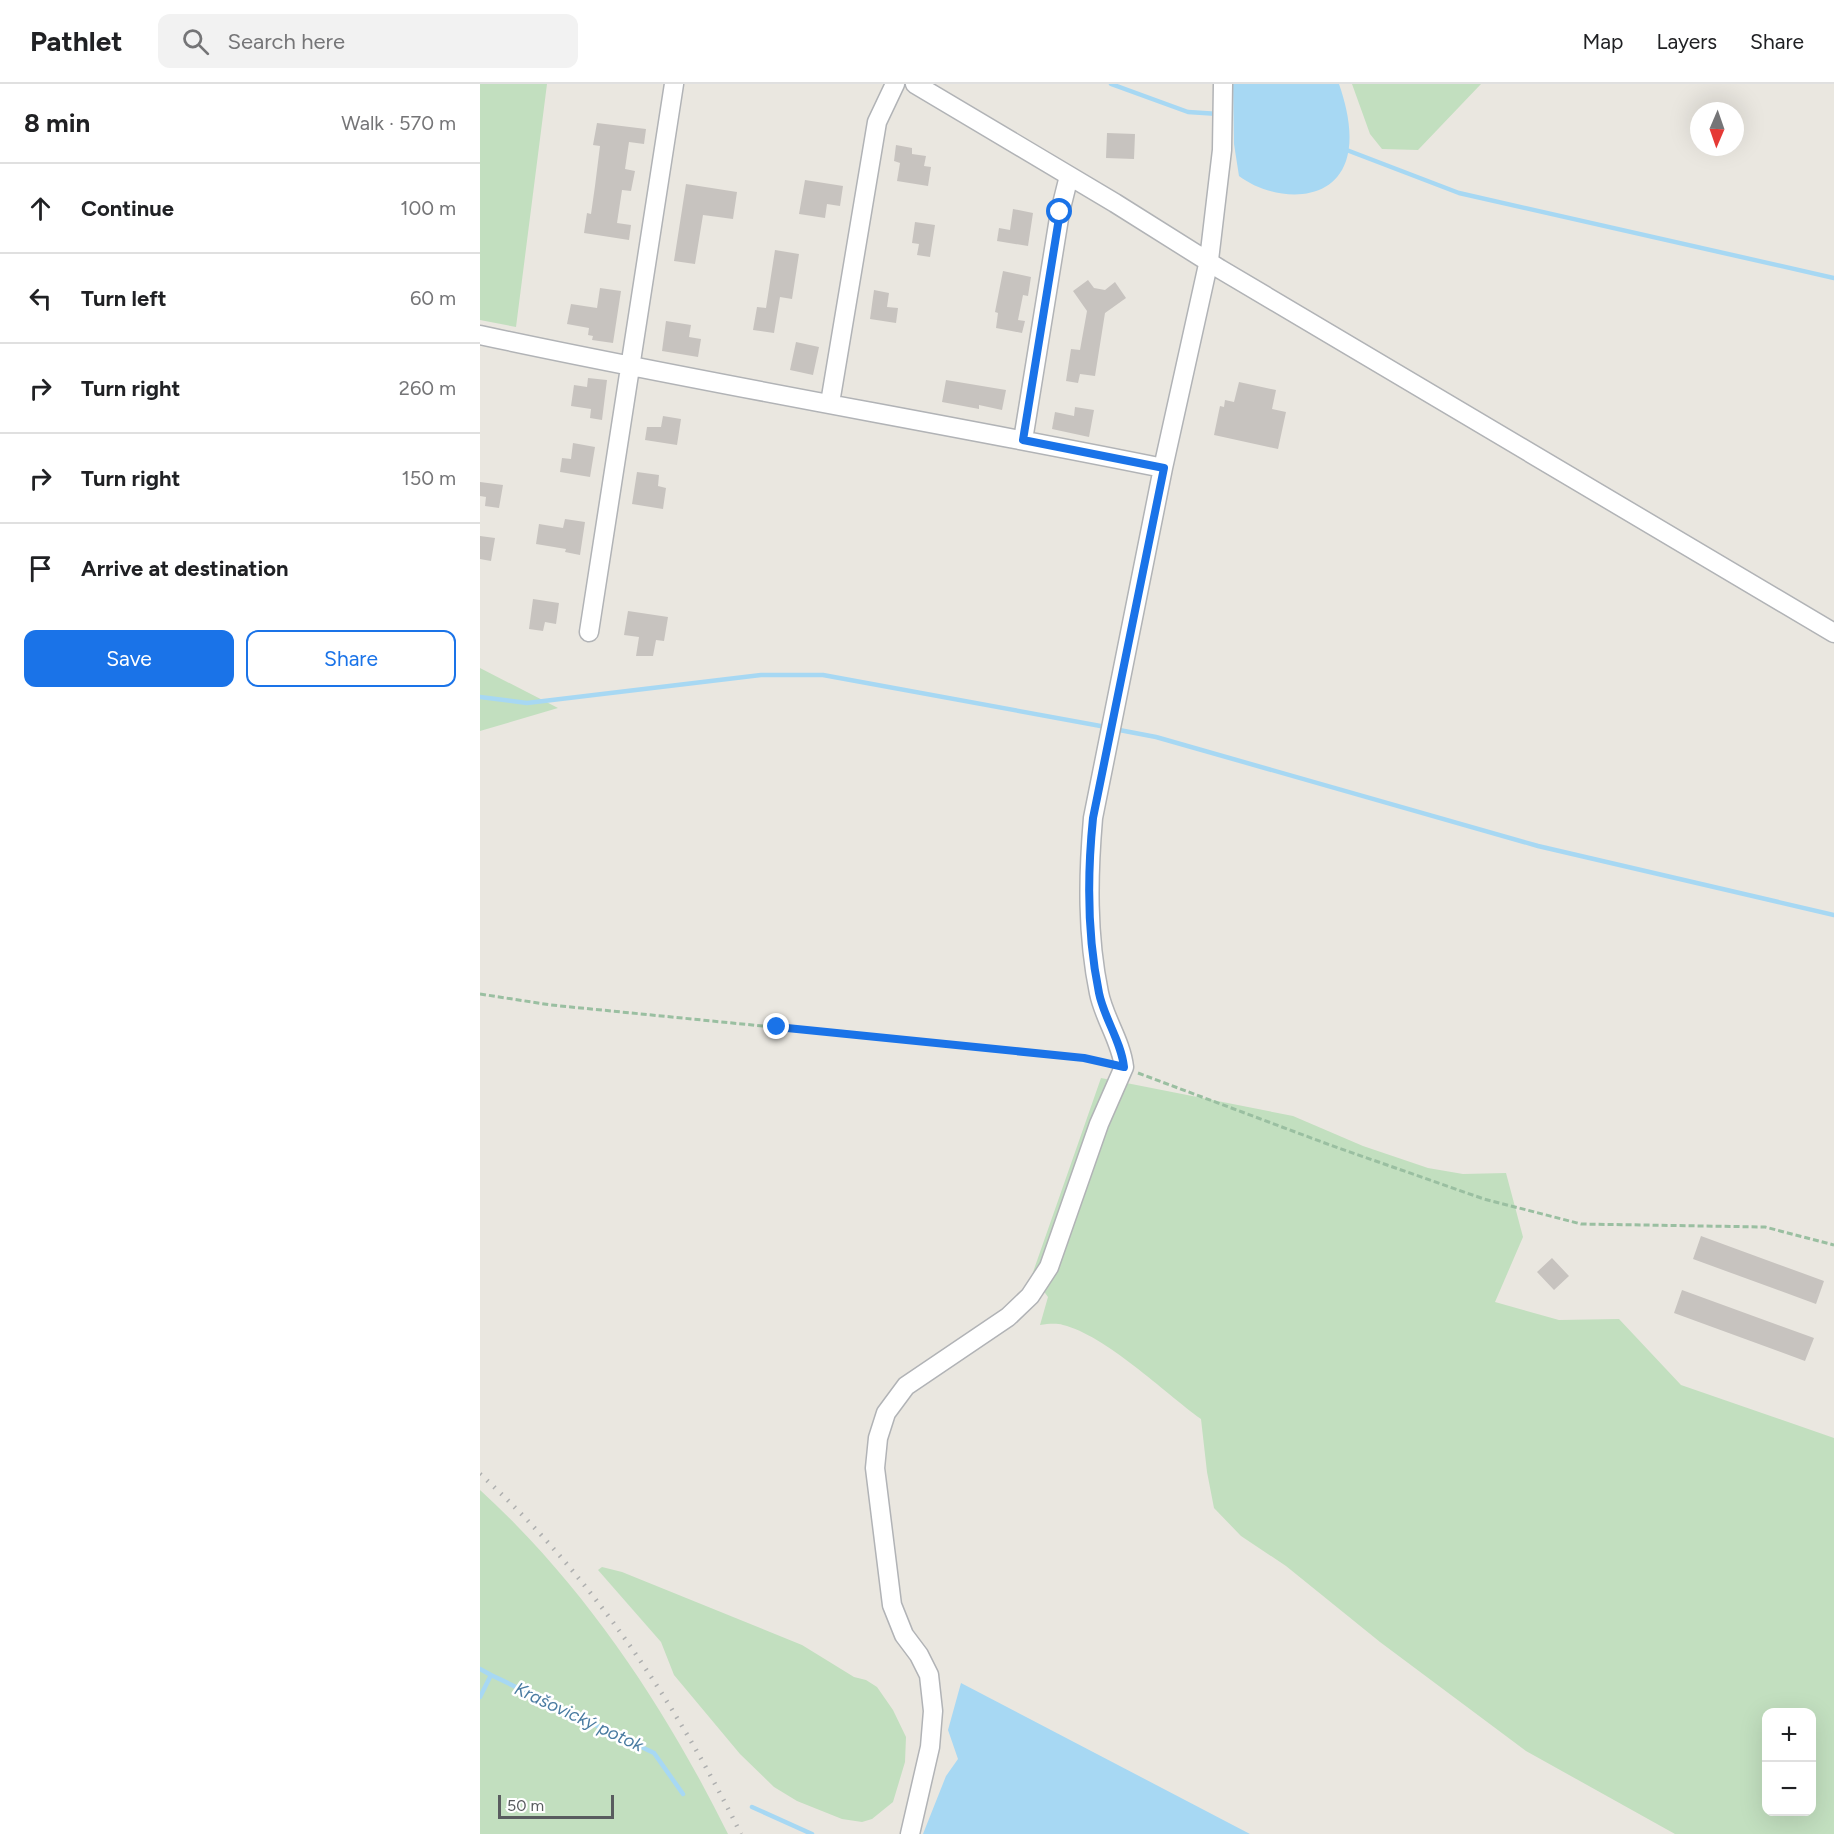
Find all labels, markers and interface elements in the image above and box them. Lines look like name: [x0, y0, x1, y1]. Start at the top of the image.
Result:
search box: [158, 14, 578, 68]
text: Pathlet: [30, 24, 122, 58]
icon: search: [179, 25, 212, 58]
text: Search here: [227, 28, 345, 55]
text: Map: [1583, 29, 1623, 54]
text: Layers: [1656, 29, 1717, 54]
text: Share: [1750, 29, 1804, 54]
north arrow: [1690, 102, 1744, 156]
text: 8 min: [24, 107, 90, 139]
text: Walk · 570 m: [341, 111, 456, 135]
icon: ahead: [24, 192, 57, 225]
text: Continue: [81, 195, 174, 222]
text: 100 m: [400, 196, 456, 220]
route start: [1046, 198, 1072, 224]
icon: left: [24, 282, 57, 315]
text: Turn left: [81, 285, 167, 312]
text: 60 m: [410, 286, 456, 310]
icon: right: [24, 372, 57, 405]
text: Turn right: [81, 375, 180, 402]
text: 260 m: [399, 376, 456, 400]
icon: right: [24, 462, 57, 495]
text: Turn right: [81, 465, 180, 492]
text: 150 m: [401, 466, 456, 490]
icon: arrive: [24, 552, 57, 585]
text: Arrive at destination: [81, 555, 289, 582]
button: Save: [24, 630, 234, 687]
button: Share: [246, 630, 456, 687]
route end: [763, 1013, 789, 1039]
water label: Krašovický potok: [511, 1678, 648, 1757]
map controls: [1762, 1708, 1816, 1816]
button: +: [1762, 1708, 1816, 1762]
button: −: [1762, 1762, 1816, 1816]
scale bar: [498, 1792, 614, 1820]
text: 50 m: [507, 1796, 544, 1815]

